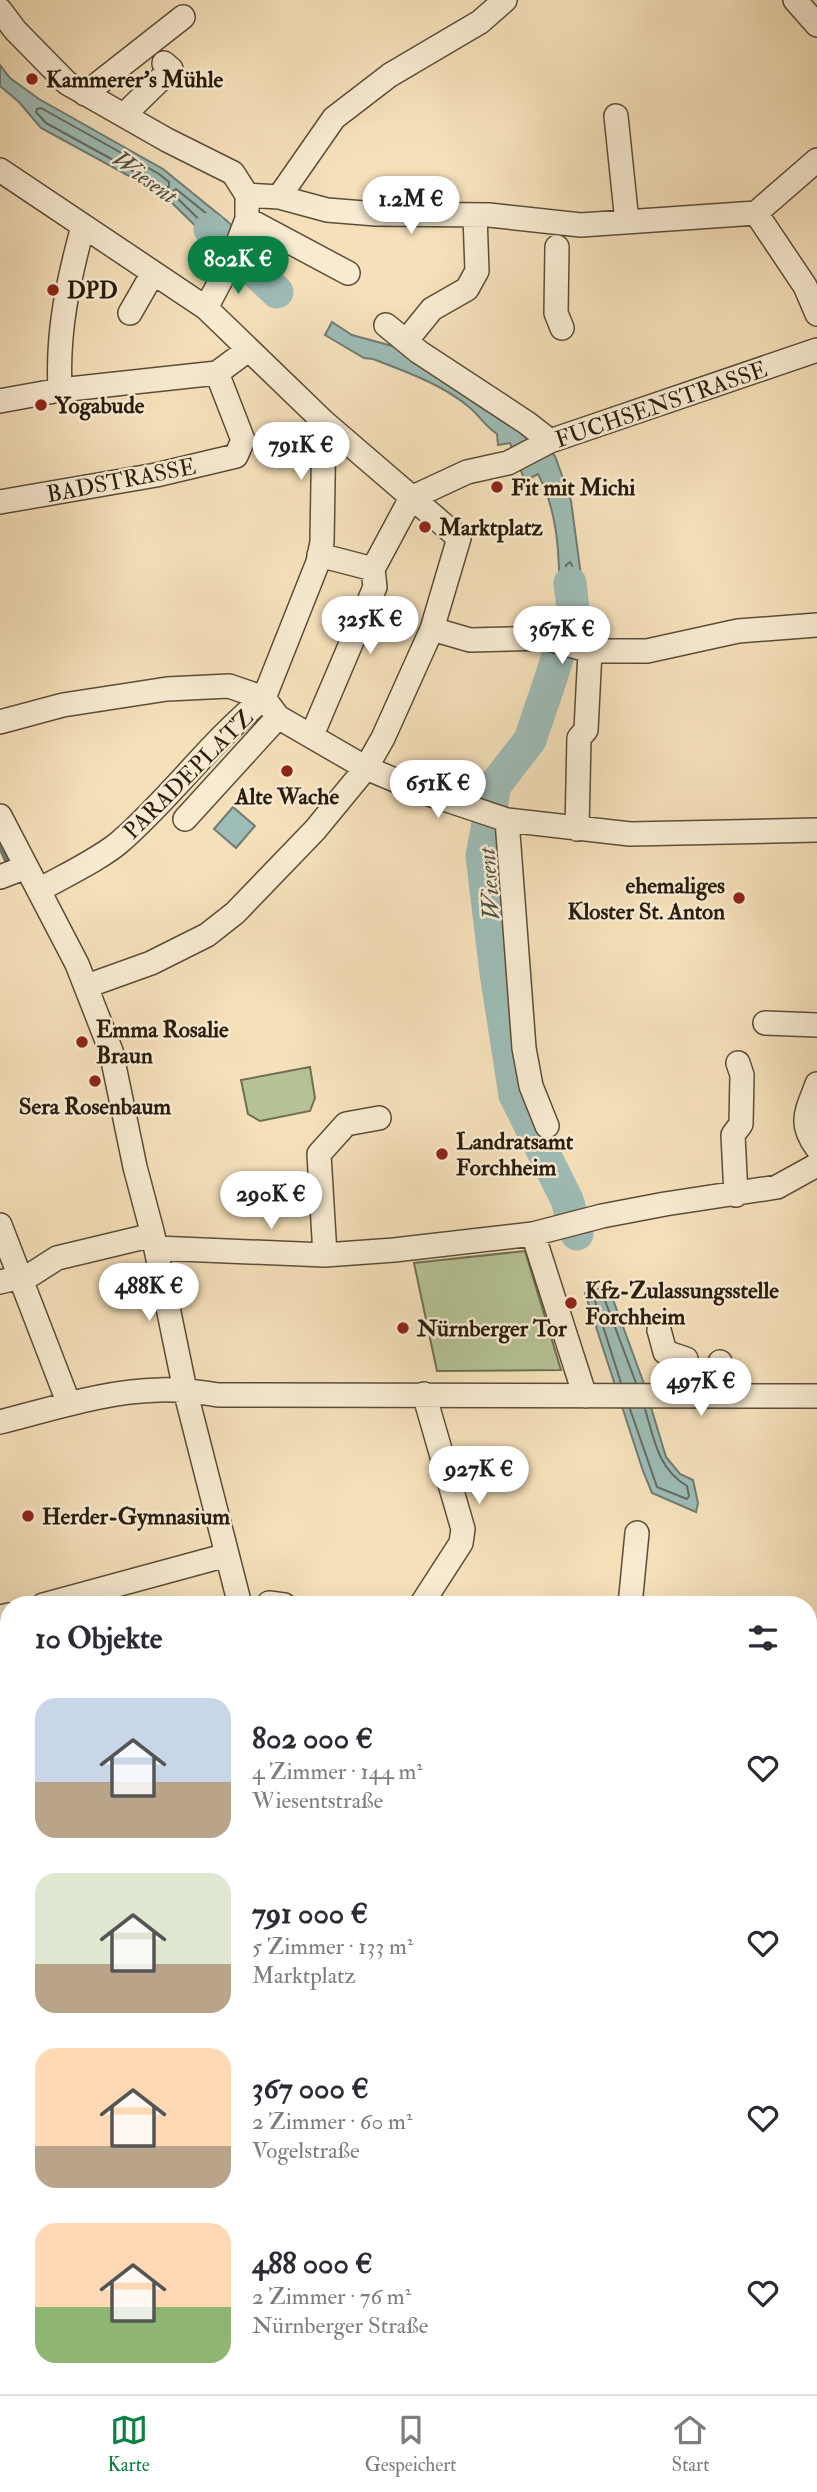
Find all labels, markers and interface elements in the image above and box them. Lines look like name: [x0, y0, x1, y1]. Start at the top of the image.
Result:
place label: Kammerer's Mühle: [46, 65, 223, 94]
marker: Kammerer's Mühle: [24, 71, 40, 87]
water label: Wiesent: [106, 143, 184, 212]
pin: 1.2M €: [354, 176, 468, 236]
text: 1.2M €: [379, 184, 443, 213]
pin: 802K €: [181, 236, 295, 296]
text: 802K €: [204, 244, 272, 273]
place label: DPD: [67, 276, 118, 305]
marker: DPD: [45, 282, 61, 298]
street label: FUCHSENSTRASSE: [551, 355, 771, 454]
place label: Yogabude: [54, 391, 145, 421]
marker: Yogabude: [33, 397, 49, 413]
pin: 791K €: [244, 422, 358, 482]
text: 791K €: [269, 430, 333, 459]
street label: BADSTRASSE: [44, 452, 198, 509]
place label: Fit mit Michi: [511, 473, 635, 502]
marker: Fit mit Michi: [489, 479, 505, 495]
place label: Marktplatz: [438, 513, 544, 543]
marker: Marktplatz: [417, 519, 433, 535]
pin: 325K €: [313, 596, 427, 656]
text: 325K €: [338, 604, 402, 633]
pin: 367K €: [505, 606, 619, 666]
text: 367K €: [529, 614, 595, 643]
street label: PARADEPLATZ: [117, 703, 260, 846]
pin: 651K €: [381, 760, 495, 820]
marker: Alte Wache: [279, 763, 295, 779]
text: 651K €: [406, 768, 470, 797]
place label: Alte Wache: [234, 782, 339, 811]
water label: Wiesent: [471, 845, 508, 921]
place label: ehemaliges Kloster St. Anton: [568, 871, 725, 926]
marker: ehemaliges Kloster St. Anton: [731, 890, 747, 906]
place label: Emma Rosalie Braun: [96, 1015, 229, 1070]
marker: Emma Rosalie Braun: [74, 1034, 90, 1050]
marker: Sera Rosenbaum: [87, 1073, 103, 1089]
place label: Sera Rosenbaum: [19, 1092, 171, 1121]
place label: Landratsamt Forchheim: [456, 1127, 574, 1182]
marker: Landratsamt Forchheim: [434, 1146, 450, 1162]
pin: 290K €: [214, 1172, 328, 1231]
text: 290K €: [236, 1179, 306, 1208]
pin: 488K €: [92, 1264, 206, 1323]
text: 488K €: [115, 1271, 183, 1300]
place label: Kfz-Zulassungsstelle Forchheim: [585, 1276, 779, 1331]
marker: Kfz-Zulassungsstelle Forchheim: [563, 1295, 579, 1311]
place label: Nürnberger Tor: [416, 1314, 567, 1344]
marker: Nürnberger Tor: [395, 1320, 411, 1336]
pin: 497K €: [644, 1358, 758, 1418]
text: 497K €: [666, 1366, 736, 1395]
pin: 927K €: [422, 1446, 536, 1506]
text: 927K €: [445, 1454, 513, 1483]
place label: Herder-Gymnasium: [42, 1502, 230, 1532]
marker: Herder-Gymnasium: [20, 1508, 36, 1524]
icon: filters: [744, 1619, 782, 1657]
text: 10 Objekte: [35, 1620, 162, 1657]
text: 802 000 €: [252, 1720, 373, 1757]
icon: home: [91, 1726, 175, 1810]
icon: heart: [744, 1749, 782, 1787]
text: 4 Zimmer · 144 m²: [252, 1757, 423, 1786]
text: Wiesentstraße: [252, 1786, 383, 1815]
text: 791 000 €: [252, 1895, 368, 1932]
icon: home: [91, 1901, 175, 1985]
icon: heart: [744, 1924, 782, 1962]
text: 5 Zimmer · 133 m²: [252, 1932, 413, 1961]
text: Marktplatz: [252, 1961, 356, 1990]
text: 367 000 €: [252, 2070, 369, 2107]
icon: home: [91, 2076, 175, 2160]
icon: heart: [744, 2099, 782, 2137]
text: 2 Zimmer · 60 m²: [252, 2107, 412, 2136]
text: Vogelstraße: [252, 2136, 360, 2165]
text: 488 000 €: [252, 2245, 373, 2282]
icon: home: [91, 2251, 175, 2335]
icon: heart: [744, 2274, 782, 2312]
text: 2 Zimmer · 76 m²: [252, 2282, 411, 2311]
text: Nürnberger Straße: [252, 2311, 428, 2340]
tab: Karte: [107, 2411, 150, 2477]
tab: Gespeichert: [365, 2411, 456, 2477]
tab: Start: [671, 2411, 709, 2477]

